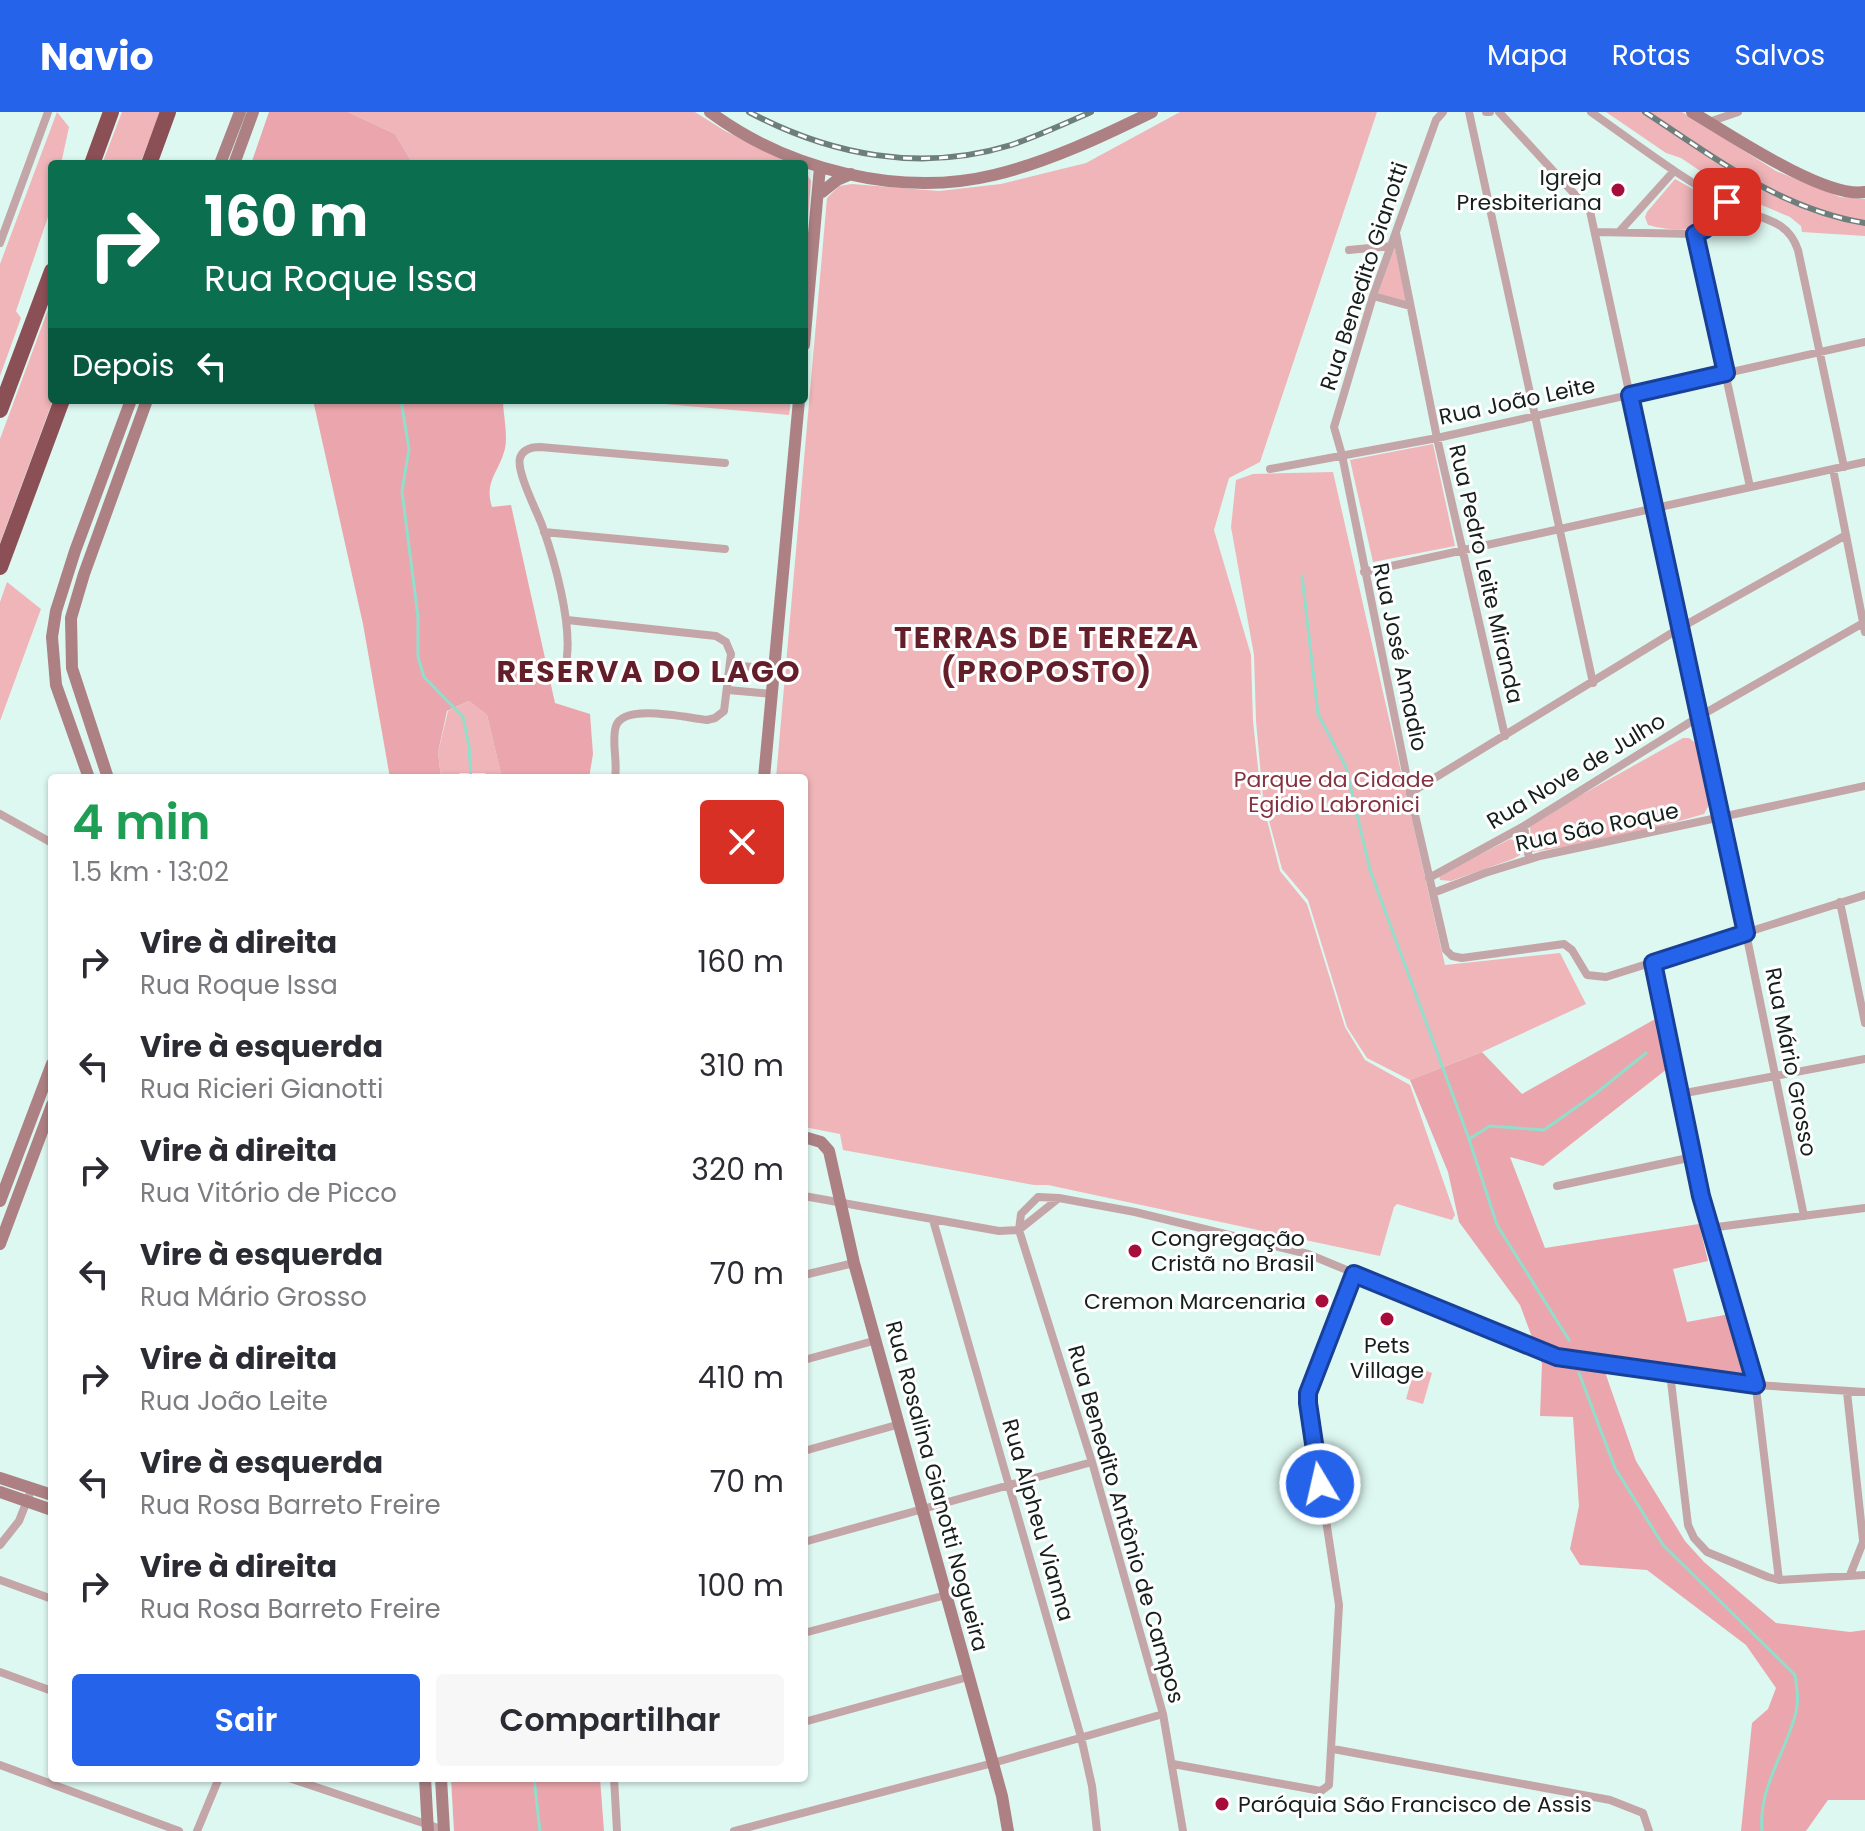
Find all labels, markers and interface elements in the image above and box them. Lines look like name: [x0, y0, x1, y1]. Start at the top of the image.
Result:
text: Navio: [40, 30, 154, 83]
text: Mapa: [1487, 36, 1568, 75]
text: Rotas: [1612, 36, 1691, 75]
text: Salvos: [1735, 36, 1825, 75]
street label: Rua Benedito Gianotti: [1312, 158, 1416, 394]
place label: Igreja Presbiteriana: [1457, 162, 1602, 218]
pin: [1693, 168, 1761, 236]
text: 160 m: [204, 177, 368, 256]
icon: arrive: [1705, 180, 1749, 224]
marker: Igreja Presbiteriana: [1609, 181, 1627, 199]
icon: right: [72, 192, 176, 296]
text: Rua Roque Issa: [204, 253, 478, 304]
text: Depois: [72, 344, 174, 387]
icon: left: [190, 344, 234, 388]
street label: Rua João Leite: [1436, 369, 1598, 433]
street label: Rua Pedro Leite Miranda: [1441, 441, 1531, 707]
street label: Rua José Amadio: [1365, 560, 1435, 754]
district label: TERRAS DE TEREZA (PROPOSTO): [894, 616, 1200, 693]
district label: RESERVA DO LAGO: [496, 650, 802, 693]
street label: Rua Nove de Julho: [1481, 705, 1671, 837]
park label: Parque da Cidade Egidio Labronici: [1234, 764, 1434, 820]
text: 4 min: [72, 789, 211, 856]
street label: Rua São Roque: [1513, 795, 1681, 859]
button: close: [700, 800, 784, 884]
text: 1.5 km · 13:02: [72, 854, 229, 890]
text: Vire à direita: [140, 921, 337, 964]
icon: right: [72, 940, 116, 984]
text: 160 m: [698, 940, 784, 983]
street label: Rua Mário Grosso: [1757, 965, 1825, 1159]
text: Rua Roque Issa: [140, 967, 338, 1003]
text: Vire à esquerda: [140, 1025, 383, 1068]
icon: left: [72, 1044, 116, 1088]
text: 310 m: [699, 1044, 784, 1087]
text: Rua Ricieri Gianotti: [140, 1071, 383, 1107]
text: Vire à direita: [140, 1129, 337, 1172]
icon: right: [72, 1148, 116, 1192]
text: 320 m: [691, 1148, 784, 1191]
text: Rua Vitório de Picco: [140, 1175, 397, 1211]
place label: Congregação Cristã no Brasil: [1151, 1223, 1315, 1279]
text: Vire à esquerda: [140, 1233, 383, 1276]
marker: Congregação Cristã no Brasil: [1126, 1242, 1144, 1260]
icon: left: [72, 1252, 116, 1296]
text: 70 m: [710, 1252, 784, 1295]
text: Rua Mário Grosso: [140, 1279, 367, 1315]
place label: Cremon Marcenaria: [1084, 1286, 1306, 1317]
marker: Cremon Marcenaria: [1313, 1292, 1331, 1310]
marker: Pets Village: [1378, 1310, 1396, 1328]
street label: Rua Rosalina Gianotti Nogueira: [878, 1317, 996, 1655]
place label: Pets Village: [1350, 1330, 1424, 1386]
text: Vire à direita: [140, 1337, 337, 1380]
street label: Rua Benedito Antônio de Campos: [1060, 1341, 1192, 1707]
icon: right: [72, 1356, 116, 1400]
text: 410 m: [698, 1356, 784, 1399]
text: Rua João Leite: [140, 1383, 328, 1419]
street label: Rua Alpheu Vianna: [994, 1415, 1082, 1625]
text: Vire à esquerda: [140, 1441, 383, 1484]
position arrow: [1278, 1442, 1362, 1526]
icon: left: [72, 1460, 116, 1504]
text: 70 m: [710, 1460, 784, 1503]
text: Rua Rosa Barreto Freire: [140, 1487, 441, 1523]
text: Vire à direita: [140, 1545, 337, 1588]
icon: right: [72, 1564, 116, 1608]
text: 100 m: [698, 1564, 784, 1607]
text: Rua Rosa Barreto Freire: [140, 1591, 441, 1627]
button: Sair: [72, 1674, 420, 1766]
button: Compartilhar: [436, 1674, 784, 1766]
place label: Paróquia São Francisco de Assis: [1238, 1789, 1592, 1820]
marker: Paróquia São Francisco de Assis: [1213, 1795, 1231, 1813]

